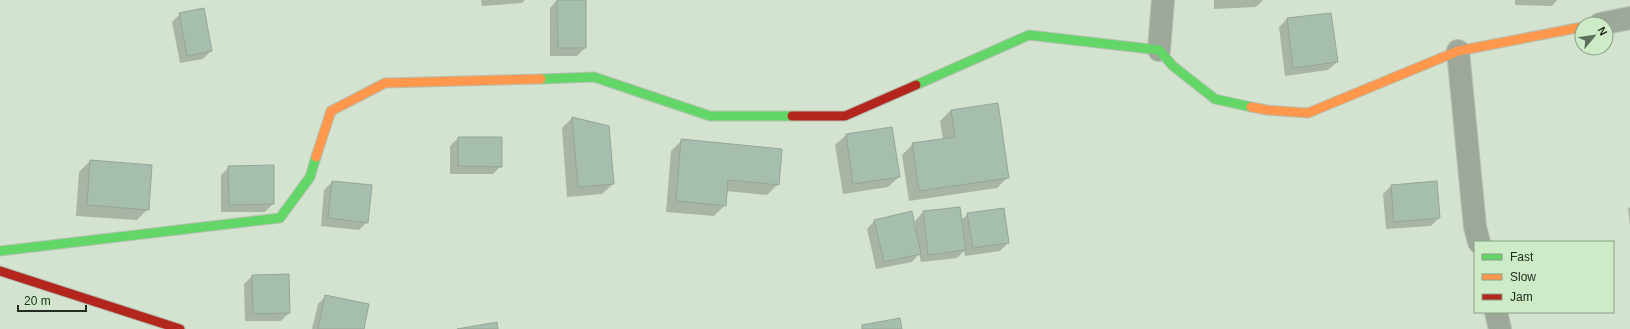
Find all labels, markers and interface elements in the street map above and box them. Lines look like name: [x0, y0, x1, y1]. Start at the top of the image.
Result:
north arrow: [1574, 16, 1614, 56]
text: N: [1596, 25, 1610, 38]
legend: [1474, 241, 1614, 313]
text: Fast: [1510, 250, 1534, 264]
text: Slow: [1510, 270, 1536, 284]
scale bar: [18, 287, 86, 313]
text: Jam: [1510, 290, 1533, 304]
text: 20 m: [24, 294, 51, 308]

